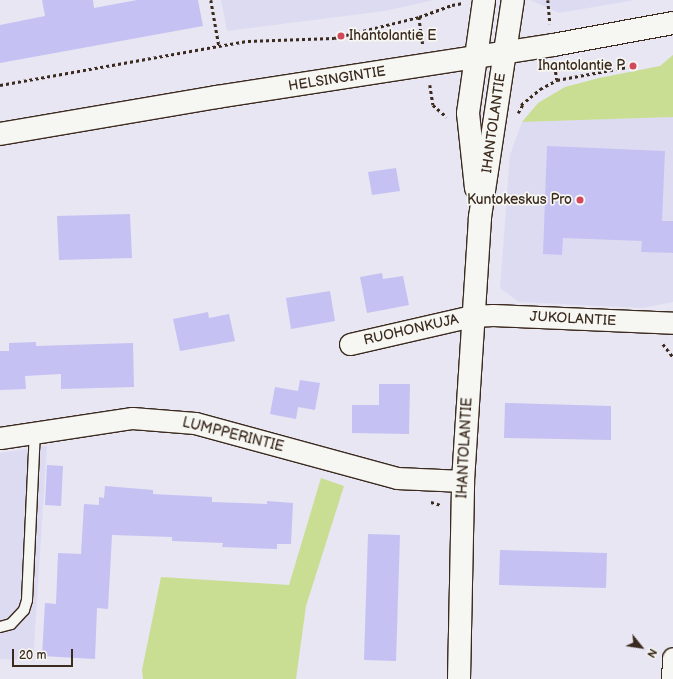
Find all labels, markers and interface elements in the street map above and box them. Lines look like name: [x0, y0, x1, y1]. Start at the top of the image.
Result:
place label: Ihantolantie E: [349, 28, 436, 44]
marker: Ihantolantie E: [336, 31, 346, 41]
place label: Ihantolantie P: [538, 58, 625, 74]
marker: Ihantolantie P: [628, 61, 638, 71]
street label: HELSINGINTIE: [287, 63, 387, 95]
street label: IHANTOLANTIE: [479, 72, 509, 174]
place label: Kuntokeskus Pro: [467, 192, 572, 208]
marker: Kuntokeskus Pro: [575, 195, 585, 205]
street label: JUKOLANTIE: [529, 308, 617, 330]
street label: RUOHONKUJA: [362, 311, 460, 349]
street label: IHANTOLANTIE: [454, 397, 476, 499]
street label: LUMPPERINTIE: [181, 414, 285, 456]
north arrow: [621, 627, 661, 667]
scale bar: [14, 641, 75, 667]
text: N: [644, 646, 660, 660]
text: 20 m: [19, 648, 46, 663]

